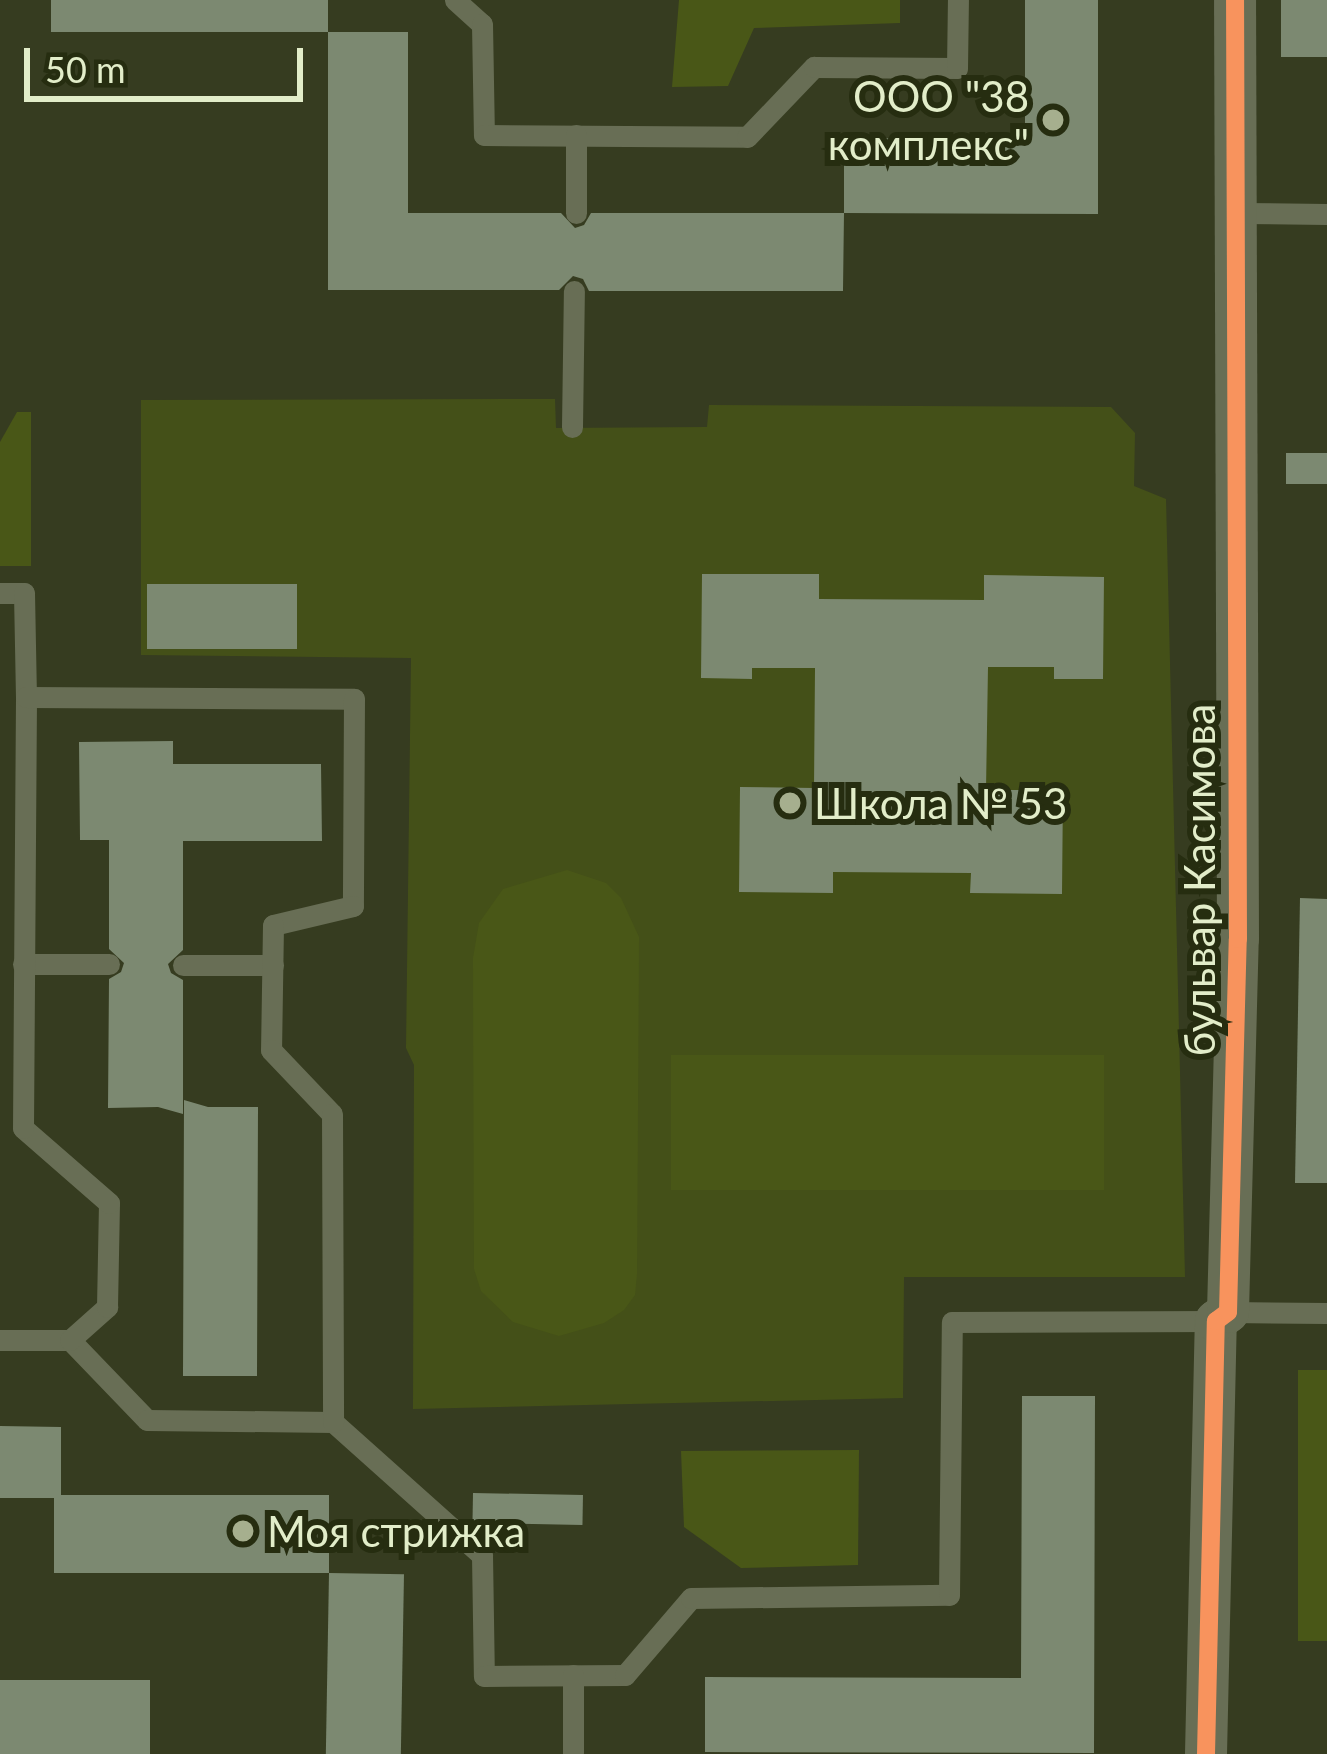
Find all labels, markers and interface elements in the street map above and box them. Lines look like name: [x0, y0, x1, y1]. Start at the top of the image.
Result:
scale bar: [30, 24, 309, 98]
text: 50 m: [45, 47, 126, 91]
place label: ООО "38 комплекс": [828, 71, 1029, 170]
marker: ООО "38 комплекс": [1040, 107, 1066, 133]
street label: бульвар Касимова: [1174, 704, 1224, 1056]
place label: Школа № 53: [814, 778, 1067, 828]
marker: Школа № 53: [777, 790, 803, 816]
place label: Моя стрижка: [267, 1506, 525, 1556]
marker: Моя стрижка: [230, 1518, 256, 1544]

